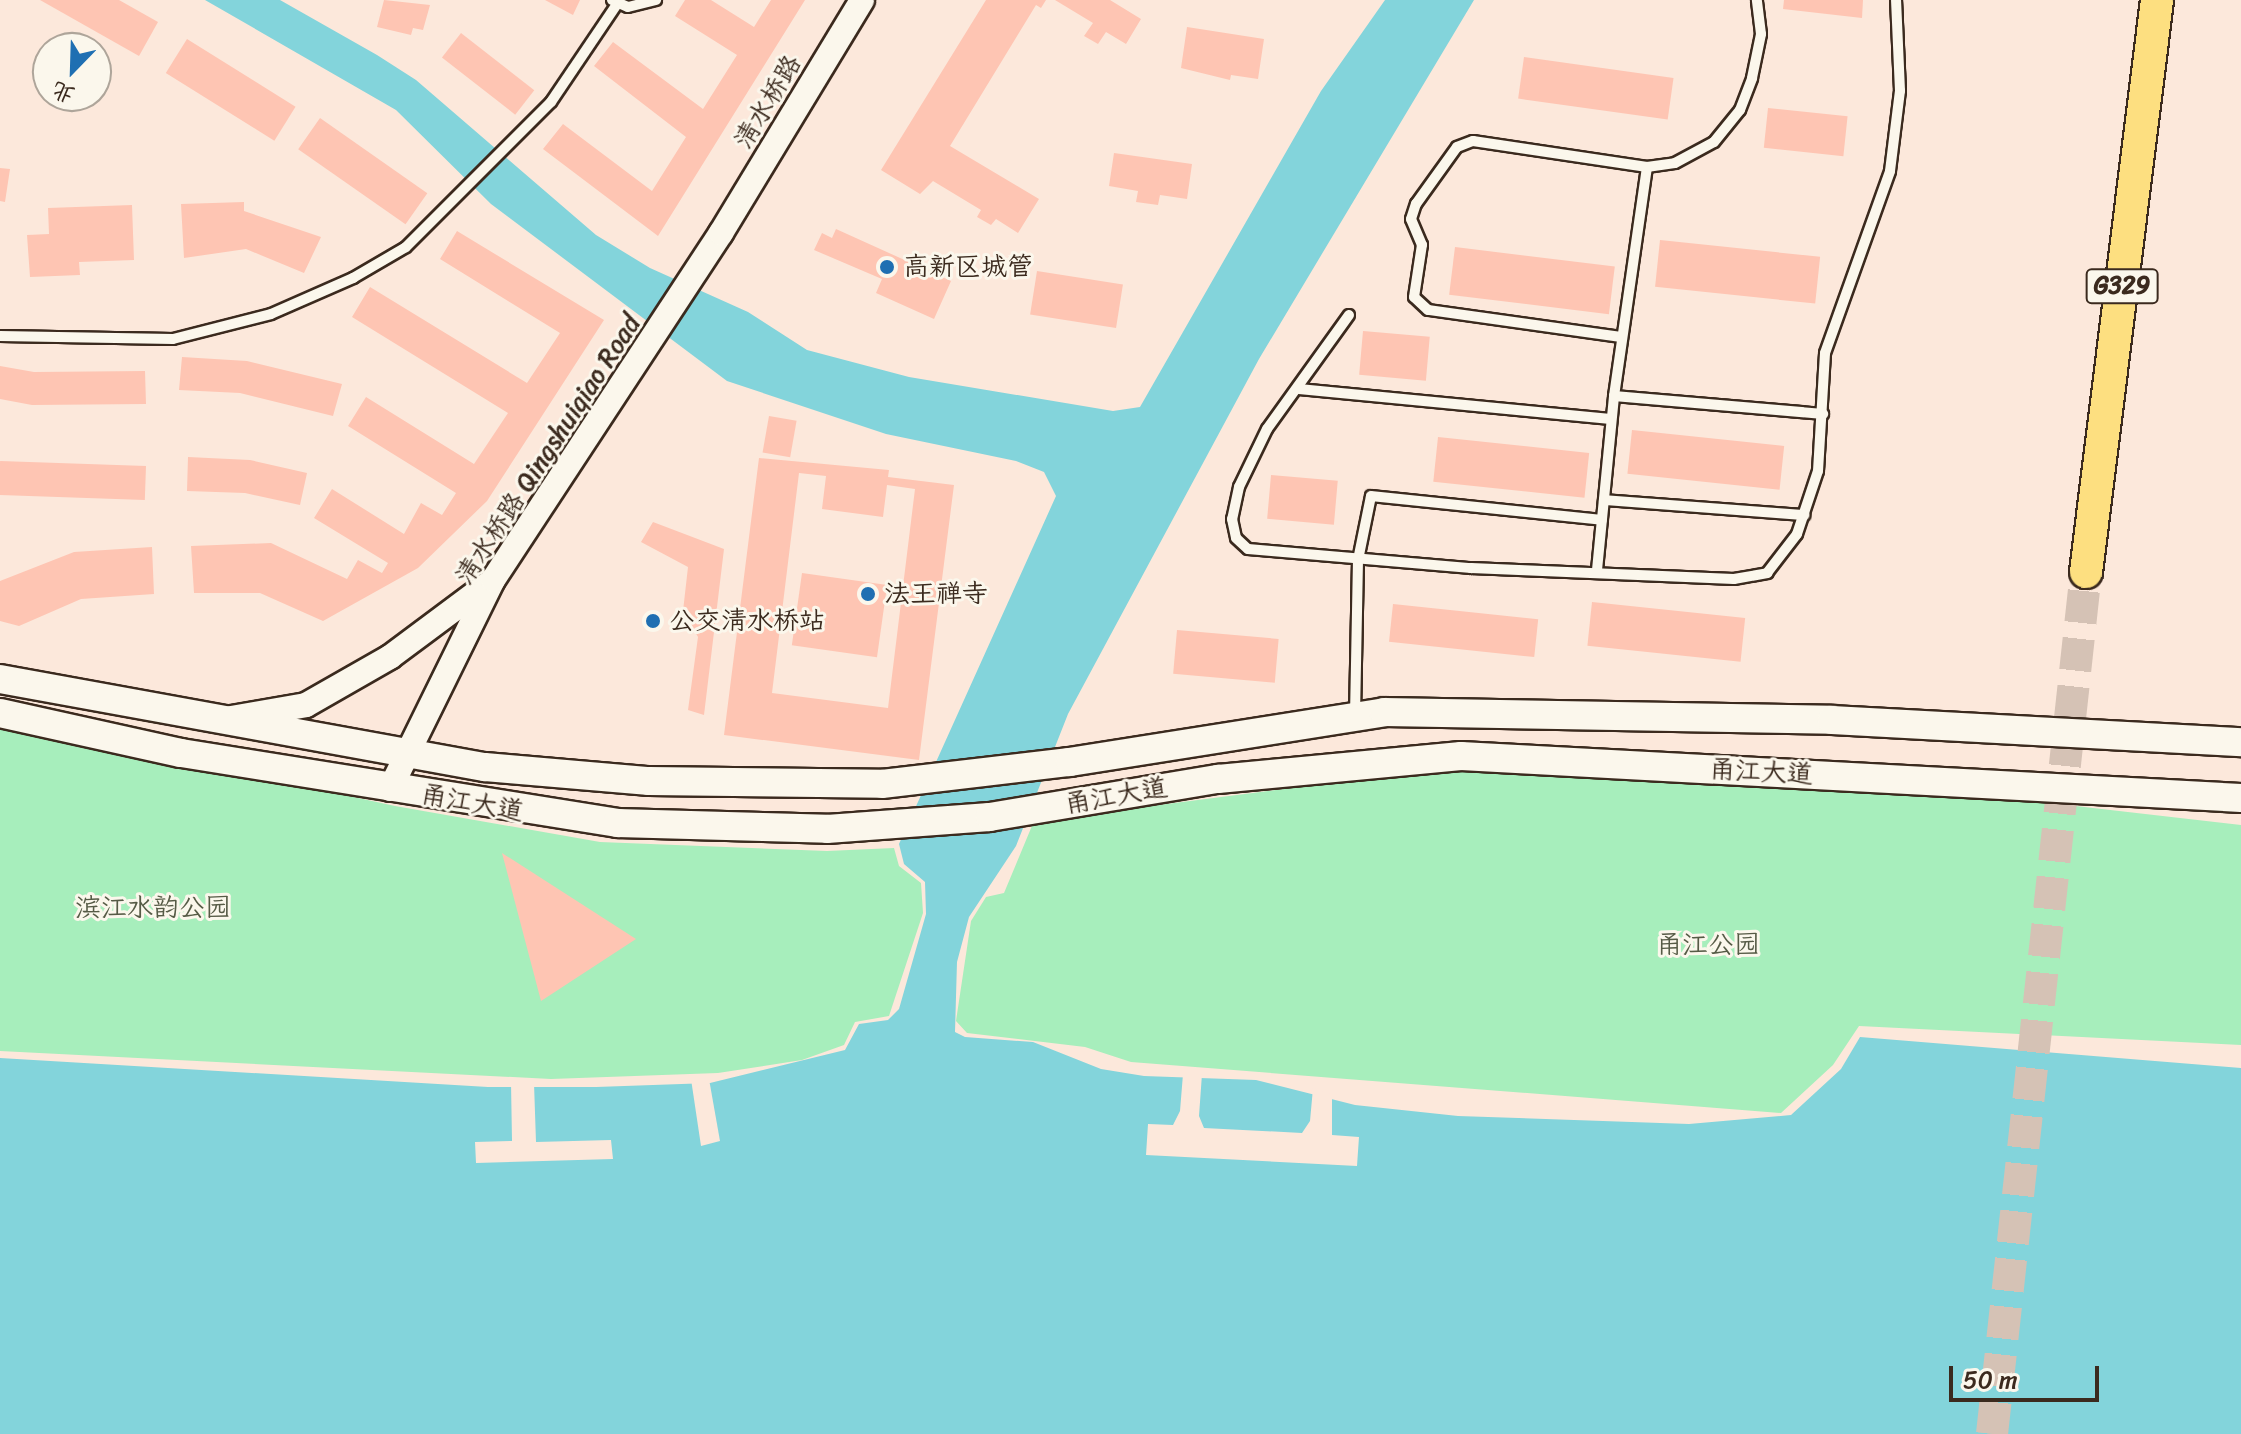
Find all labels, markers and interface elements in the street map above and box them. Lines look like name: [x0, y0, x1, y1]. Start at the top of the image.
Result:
north arrow: [32, 32, 112, 112]
street label: 清水桥路: [728, 49, 808, 155]
text: 北: [45, 70, 81, 115]
place label: 高新区城管: [903, 251, 1033, 283]
marker: 高新区城管: [878, 258, 896, 276]
road number: G329: [2084, 266, 2160, 306]
street label: 清水桥路 Qingshuiqiao Road: [449, 309, 647, 591]
place label: 法王禅寺: [884, 578, 988, 610]
marker: 法王禅寺: [859, 585, 877, 603]
place label: 公交清水桥站: [669, 605, 825, 637]
marker: 公交清水桥站: [644, 612, 662, 630]
street label: 甬江大道: [1708, 754, 1814, 790]
street label: 甬江大道: [1062, 772, 1170, 820]
street label: 甬江大道: [418, 779, 526, 827]
park label: 滨江水韵公园: [75, 892, 231, 924]
park label: 甬江公园: [1656, 929, 1760, 961]
scale bar: [1953, 1350, 2103, 1400]
text: 50 m: [1963, 1359, 2018, 1401]

